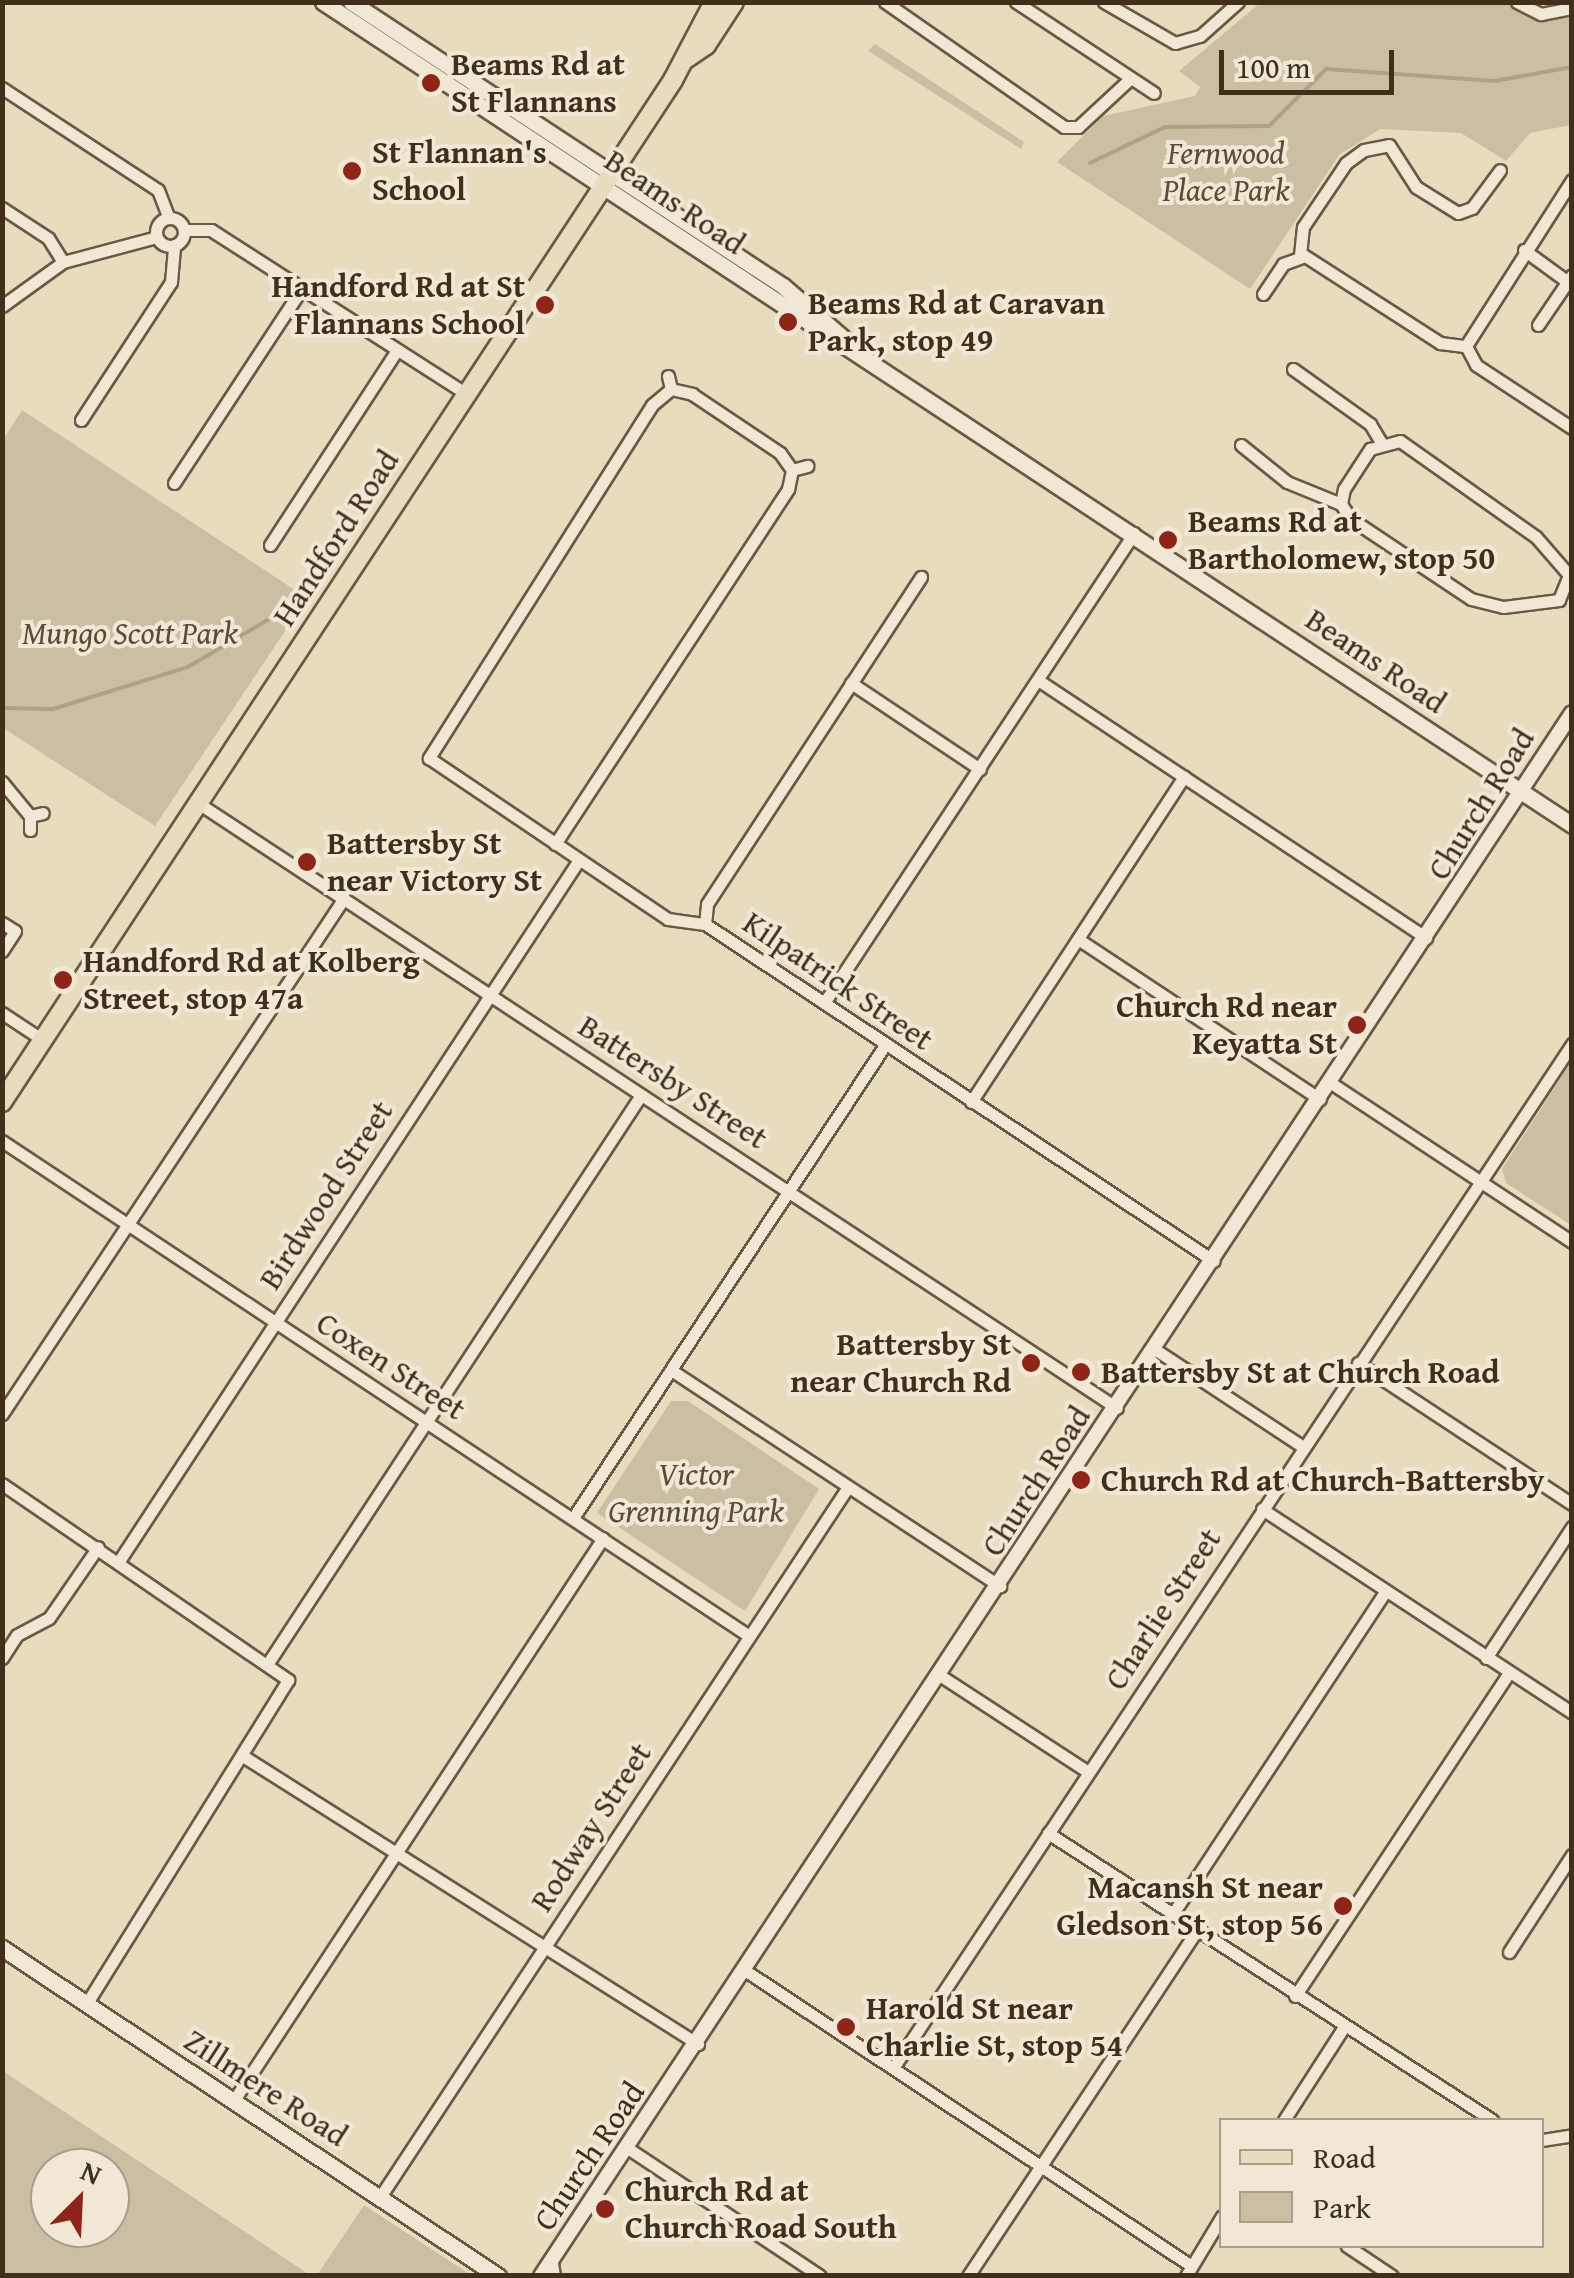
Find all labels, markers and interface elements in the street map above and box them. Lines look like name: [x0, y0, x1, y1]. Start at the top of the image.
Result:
scale bar: [1224, 30, 1399, 92]
text: 100 m: [1236, 45, 1310, 89]
place label: Beams Rd at St Flannans: [451, 46, 625, 121]
marker: Beams Rd at St Flannans: [420, 72, 442, 94]
place label: St Flannan's School: [372, 134, 547, 209]
park label: Fernwood Place Park: [1162, 135, 1290, 210]
street label: Beams Road: [597, 141, 753, 263]
marker: St Flannan's School: [341, 160, 363, 182]
place label: Handford Rd at St Flannans School: [271, 268, 525, 343]
place label: Beams Rd at Caravan Park, stop 49: [808, 285, 1105, 360]
marker: Handford Rd at St Flannans School: [534, 294, 556, 316]
marker: Beams Rd at Caravan Park, stop 49: [777, 311, 799, 333]
street label: Handford Road: [265, 443, 407, 633]
place label: Beams Rd at Bartholomew, stop 50: [1188, 503, 1495, 578]
marker: Beams Rd at Bartholomew, stop 50: [1157, 529, 1179, 551]
street label: Beams Road: [1298, 600, 1454, 722]
park label: Mungo Scott Park: [22, 614, 238, 652]
street label: Church Road: [1419, 721, 1543, 887]
place label: Battersby St near Victory St: [327, 825, 542, 900]
marker: Battersby St near Victory St: [296, 851, 318, 873]
street label: Kilpatrick Street: [736, 903, 940, 1059]
place label: Handford Rd at Kolberg Street, stop 47a: [83, 943, 420, 1018]
marker: Handford Rd at Kolberg Street, stop 47a: [52, 969, 74, 991]
place label: Church Rd near Keyatta St: [1116, 988, 1337, 1063]
street label: Battersby Street: [571, 1007, 775, 1157]
marker: Church Rd near Keyatta St: [1346, 1014, 1368, 1036]
street label: Birdwood Street: [251, 1094, 401, 1296]
street label: Coxen Street: [309, 1304, 473, 1428]
place label: Battersby St near Church Rd: [790, 1326, 1011, 1401]
marker: Battersby St near Church Rd: [1020, 1352, 1042, 1374]
place label: Battersby St at Church Road: [1101, 1353, 1499, 1391]
marker: Battersby St at Church Road: [1070, 1361, 1092, 1383]
street label: Church Road: [973, 1399, 1099, 1563]
park label: Victor Grenning Park: [608, 1456, 784, 1531]
place label: Church Rd at Church-Battersby: [1101, 1461, 1544, 1499]
marker: Church Rd at Church-Battersby: [1070, 1469, 1092, 1491]
street label: Charlie Street: [1097, 1521, 1229, 1697]
street label: Rodway Street: [522, 1736, 660, 1918]
place label: Macansh St near Gledson St, stop 56: [1057, 1869, 1323, 1944]
marker: Macansh St near Gledson St, stop 56: [1332, 1895, 1354, 1917]
place label: Harold St near Charlie St, stop 54: [866, 1990, 1123, 2065]
marker: Harold St near Charlie St, stop 54: [835, 2016, 857, 2038]
street label: Zillmere Road: [177, 2021, 355, 2155]
street label: Church Road: [525, 2074, 653, 2238]
legend: [1219, 2118, 1544, 2248]
text: Road: [1313, 2135, 1376, 2179]
north arrow: [30, 2148, 130, 2248]
text: N: [75, 2149, 108, 2194]
place label: Church Rd at Church Road South: [625, 2172, 897, 2247]
text: Park: [1313, 2185, 1371, 2229]
marker: Church Rd at Church Road South: [594, 2198, 616, 2220]

